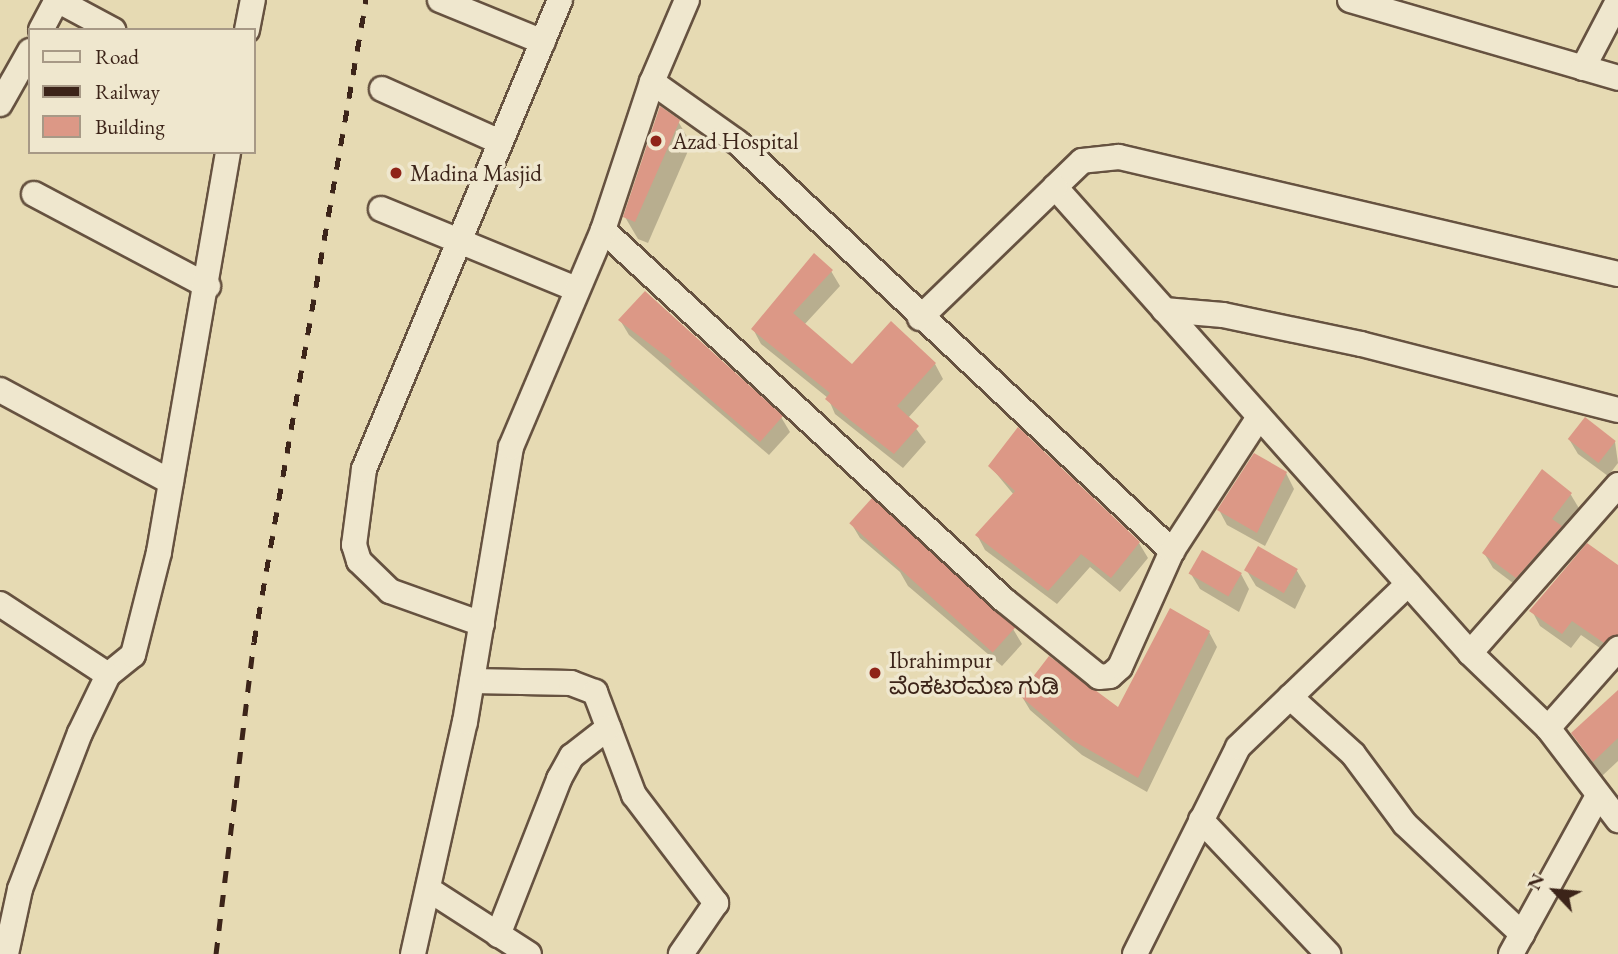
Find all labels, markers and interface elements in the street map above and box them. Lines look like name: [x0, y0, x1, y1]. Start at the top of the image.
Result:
legend: [28, 28, 256, 154]
text: Road: [95, 43, 139, 70]
text: Railway: [95, 78, 160, 105]
text: Building: [95, 113, 165, 140]
place label: Azad Hospital: [672, 127, 798, 155]
marker: Azad Hospital: [646, 131, 666, 151]
place label: Madina Masjid: [410, 159, 542, 187]
marker: Madina Masjid: [388, 165, 404, 181]
place label: Ibrahimpur ವೆಂಕಟರಮಣ ಗುಡಿ: [889, 646, 1059, 700]
marker: Ibrahimpur ವೆಂಕಟರಮಣ ಗುಡಿ: [867, 665, 883, 681]
north arrow: [1520, 856, 1590, 926]
text: N: [1521, 869, 1550, 894]

